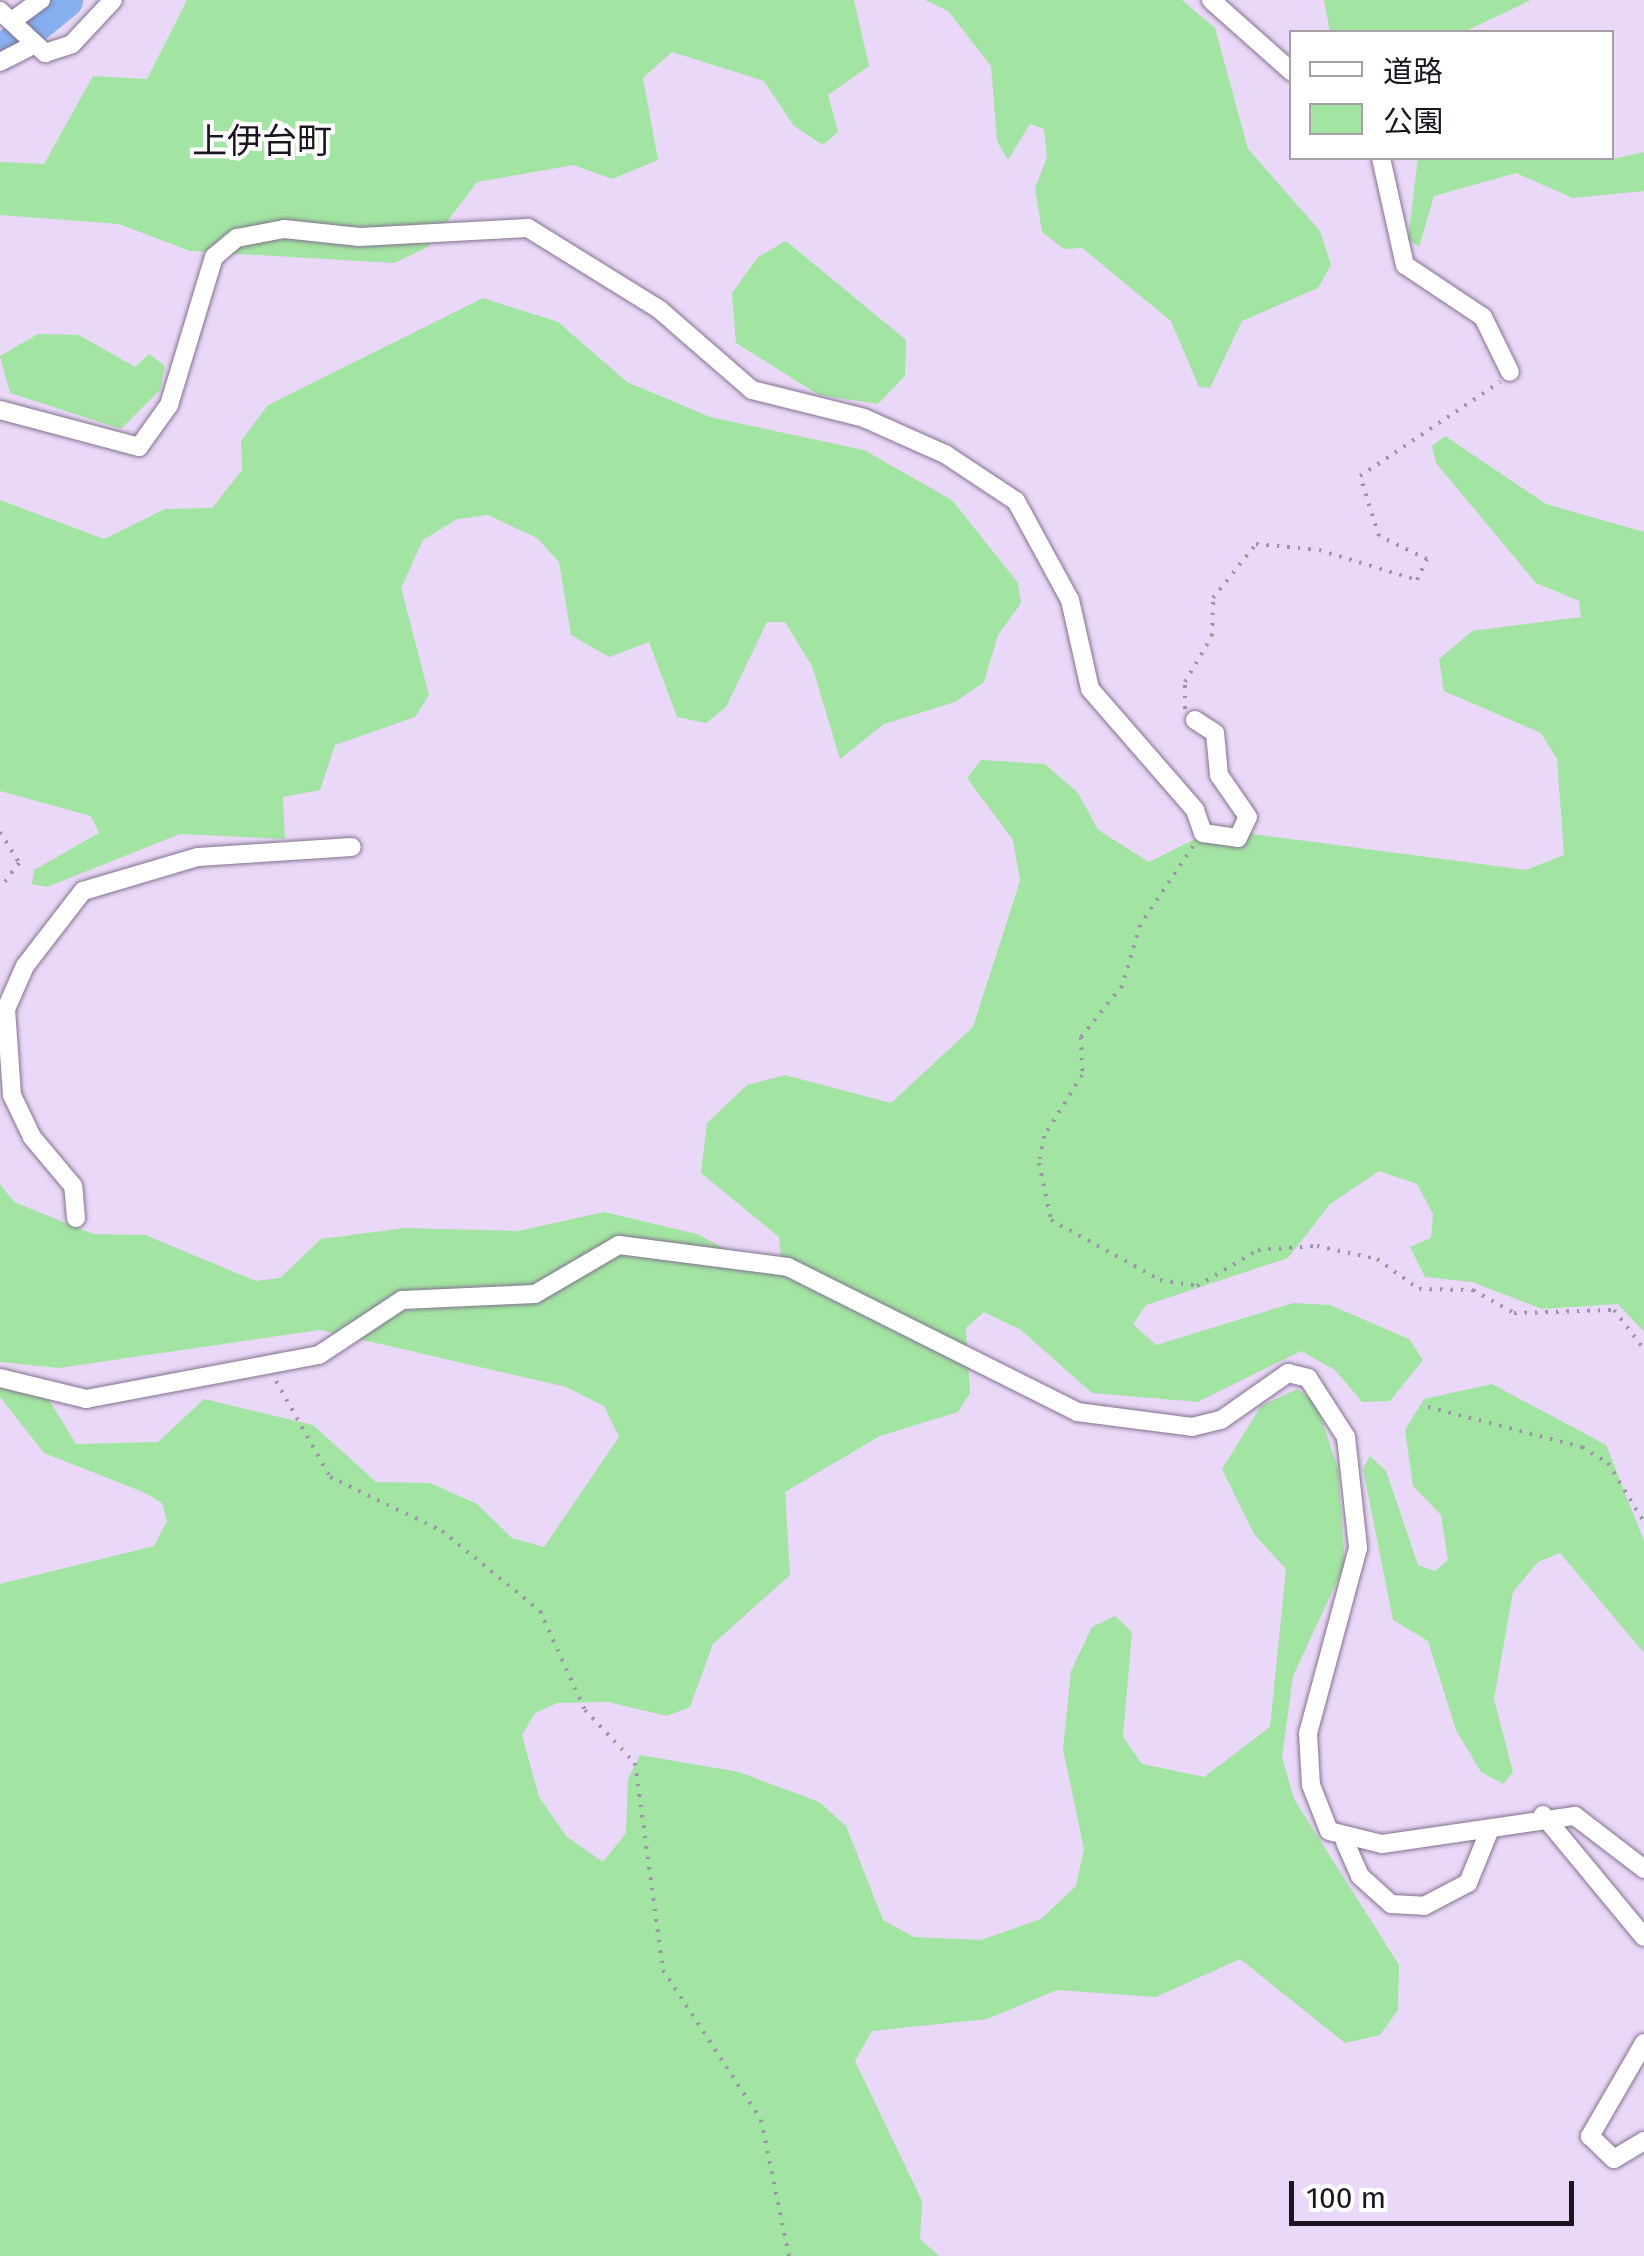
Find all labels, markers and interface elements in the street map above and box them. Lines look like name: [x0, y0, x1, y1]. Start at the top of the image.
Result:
legend: [1289, 30, 1614, 160]
text: 道路: [1383, 54, 1443, 90]
text: 公園: [1383, 104, 1443, 140]
district label: 上伊台町: [192, 120, 332, 162]
scale bar: [1294, 2161, 1579, 2223]
text: 100 m: [1306, 2180, 1386, 2216]

